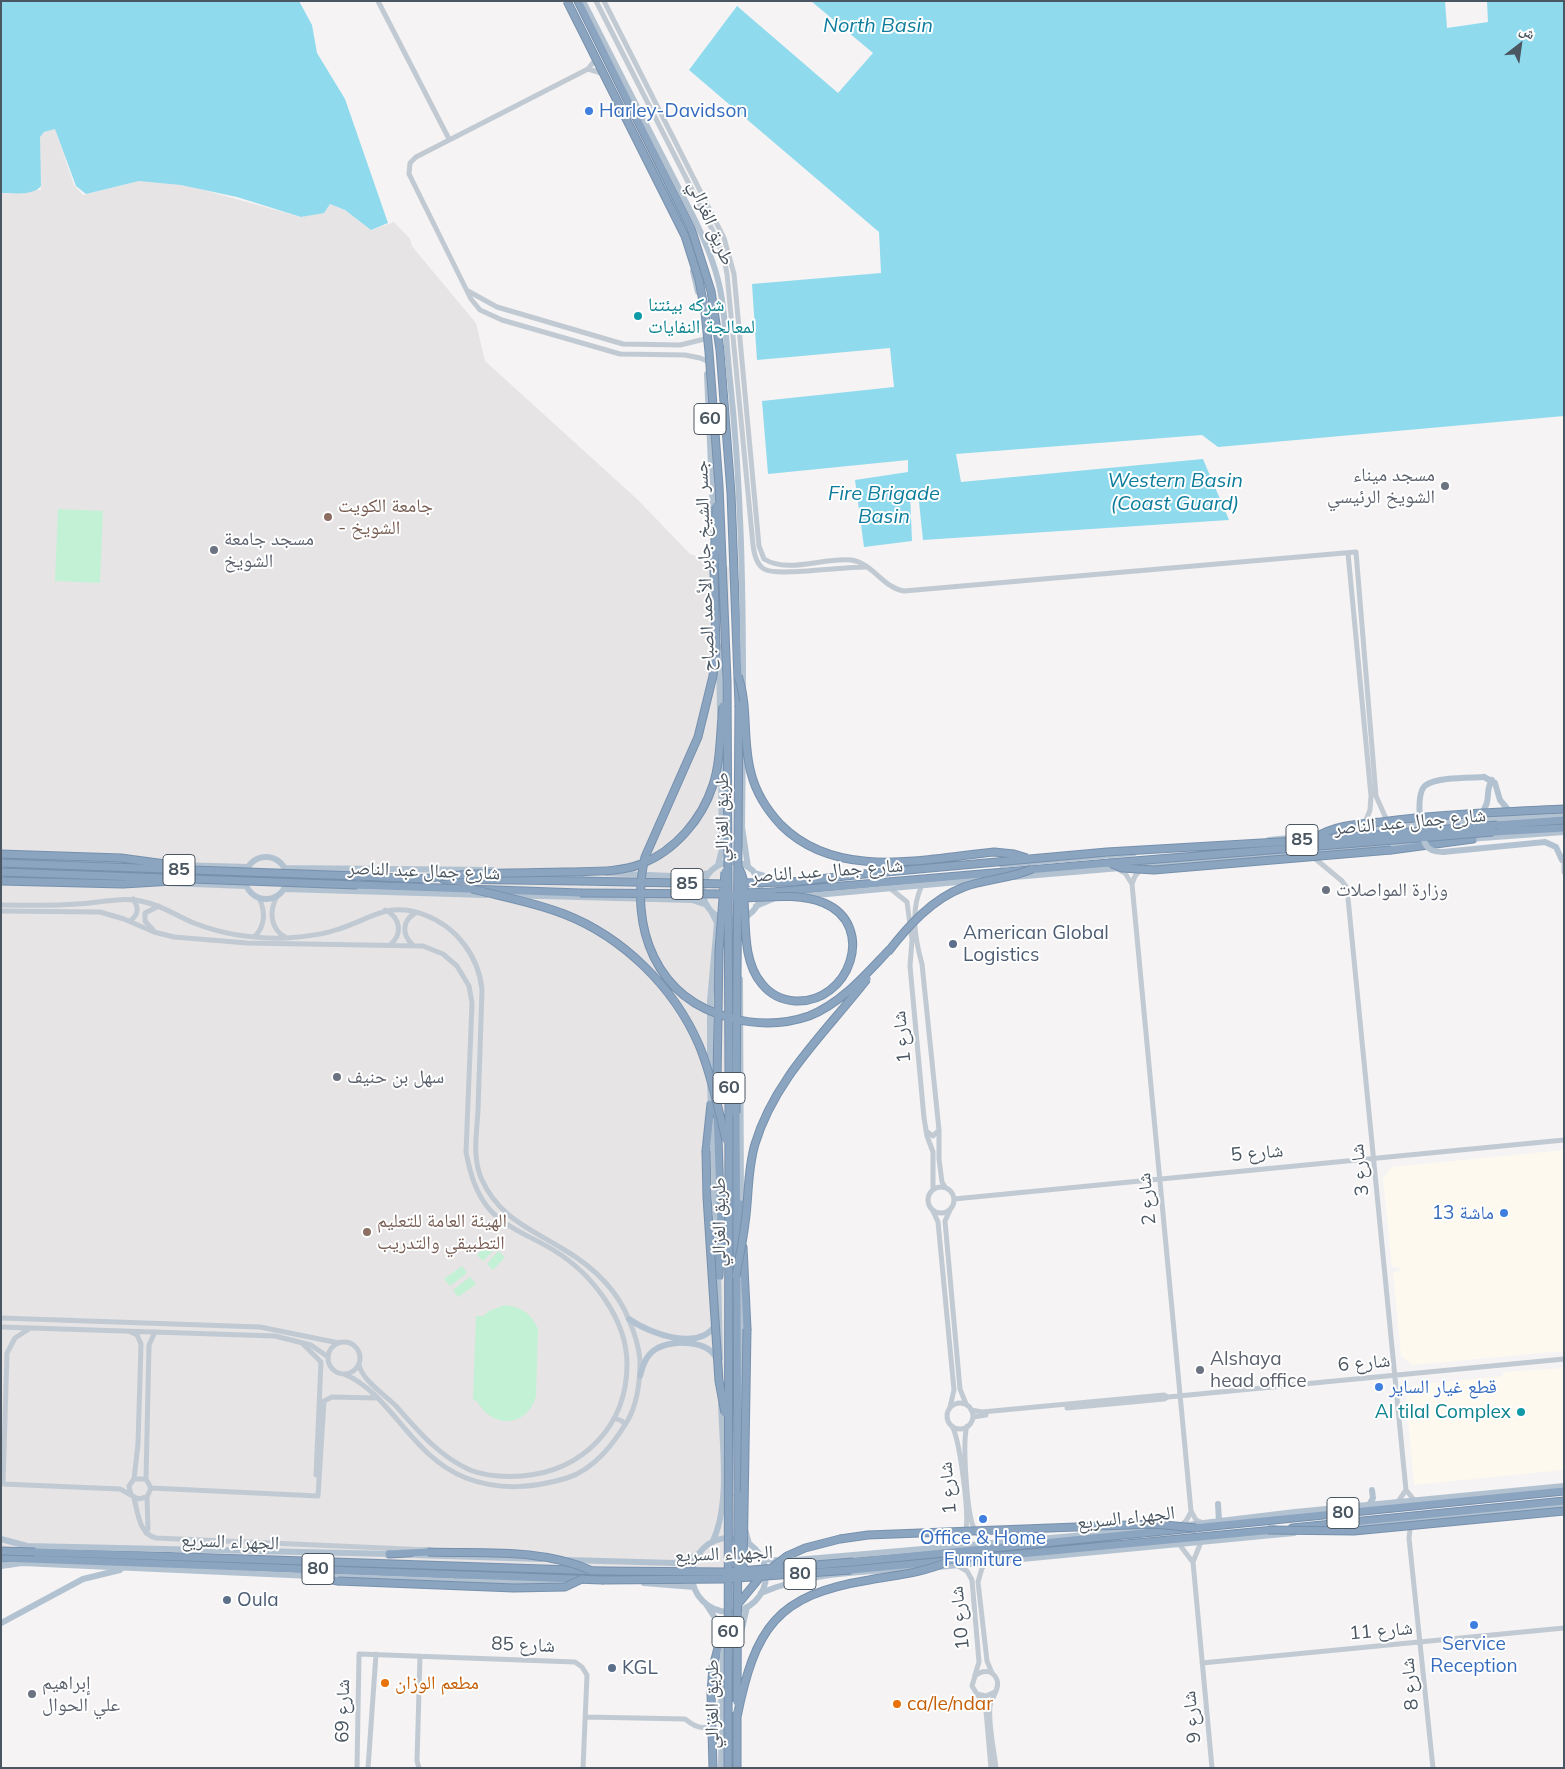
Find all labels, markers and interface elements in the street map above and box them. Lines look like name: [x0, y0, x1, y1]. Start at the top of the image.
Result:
water label: North Basin: [823, 14, 933, 38]
north arrow: [1495, 20, 1545, 70]
text: ش: [1517, 20, 1538, 44]
place label: Harley-Davidson: [599, 100, 747, 122]
marker: Harley-Davidson: [583, 105, 595, 117]
street label: طريق الغزالي: [683, 177, 739, 269]
place label: شركه بيئتنا لمعالجة النفايات: [648, 294, 755, 338]
marker: شركه بيئتنا لمعالجة النفايات: [632, 310, 644, 322]
road number: 60: [694, 404, 726, 434]
street label: جسر الشيخ جابر الأحمد الصباح: [690, 460, 720, 672]
place label: مسجد ميناء الشويخ الرئيسي: [1327, 464, 1435, 508]
water label: Western Basin (Coast Guard): [1107, 469, 1243, 516]
marker: مسجد ميناء الشويخ الرئيسي: [1439, 480, 1451, 492]
water label: Fire Brigade Basin: [828, 482, 940, 529]
place label: جامعة الكويت - الشويخ: [338, 495, 433, 539]
marker: جامعة الكويت - الشويخ: [322, 511, 334, 523]
place label: مسجد جامعة الشويخ: [224, 528, 314, 572]
marker: مسجد جامعة الشويخ: [208, 544, 220, 556]
street label: طريق الغزالي: [711, 772, 733, 862]
street label: شارع جمال عبد الناصر: [1333, 804, 1487, 840]
road number: 85: [1286, 824, 1318, 856]
road number: 85: [163, 854, 195, 886]
street label: شارع جمال عبد الناصر: [750, 854, 904, 888]
street label: شارع جمال عبد الناصر: [347, 857, 501, 885]
road number: 85: [671, 869, 703, 900]
place label: وزارة المواصلات: [1336, 879, 1448, 901]
marker: وزارة المواصلات: [1320, 884, 1332, 896]
place label: American Global Logistics: [963, 922, 1109, 966]
marker: American Global Logistics: [947, 938, 959, 950]
street label: شارع 1: [888, 1010, 916, 1064]
place label: سهل بن حنيف: [347, 1066, 444, 1088]
marker: سهل بن حنيف: [331, 1071, 343, 1083]
road number: 60: [713, 1072, 745, 1104]
street label: شارع 5: [1230, 1139, 1284, 1167]
street label: شارع 3: [1346, 1143, 1374, 1197]
street label: شارع 2: [1133, 1172, 1161, 1226]
street label: طريق الغزالي: [708, 1177, 730, 1267]
place label: ماشة 13: [1432, 1202, 1494, 1224]
marker: ماشة 13: [1498, 1207, 1510, 1219]
place label: الهيئة العامة للتعليم التطبيقي والتدريب: [377, 1210, 507, 1254]
marker: الهيئة العامة للتعليم التطبيقي والتدريب: [361, 1226, 373, 1238]
place label: Alshaya head office: [1210, 1348, 1307, 1392]
street label: شارع 6: [1337, 1349, 1391, 1377]
marker: Alshaya head office: [1194, 1364, 1206, 1376]
place label: قطع غيار الساير: [1389, 1376, 1497, 1398]
marker: قطع غيار الساير: [1373, 1381, 1385, 1393]
place label: Al tilal Complex: [1375, 1401, 1511, 1423]
marker: Al tilal Complex: [1515, 1406, 1527, 1418]
street label: شارع 1: [934, 1461, 962, 1515]
road number: 80: [1327, 1498, 1359, 1529]
street label: الجهراء السريع: [1076, 1502, 1176, 1534]
marker: Office & Home Furniture: [977, 1513, 989, 1525]
place label: Office & Home Furniture: [920, 1527, 1046, 1571]
street label: الجهراء السريع: [180, 1529, 280, 1555]
street label: الجهراء السريع: [674, 1541, 774, 1567]
road number: 80: [302, 1554, 334, 1585]
road number: 80: [784, 1558, 816, 1590]
street label: شارع 10: [945, 1585, 975, 1651]
place label: Oula: [237, 1589, 279, 1611]
marker: Oula: [221, 1594, 233, 1606]
road number: 60: [712, 1616, 744, 1648]
street label: شارع 11: [1348, 1617, 1414, 1645]
marker: Service Reception: [1468, 1619, 1480, 1631]
street label: شارع 85: [491, 1632, 555, 1658]
place label: Service Reception: [1430, 1633, 1518, 1677]
place label: KGL: [622, 1657, 658, 1679]
street label: شارع 8: [1396, 1657, 1424, 1711]
street label: طريق الغزالي: [701, 1659, 723, 1749]
marker: KGL: [606, 1662, 618, 1674]
place label: إبراهيم علي الحوال: [42, 1672, 120, 1716]
place label: مطعم الوزان: [395, 1672, 479, 1694]
marker: مطعم الوزان: [379, 1677, 391, 1689]
street label: شارع 69: [331, 1679, 355, 1743]
marker: إبراهيم علي الحوال: [26, 1688, 38, 1700]
street label: شارع 9: [1178, 1690, 1206, 1744]
place label: ca/le/ndar: [907, 1693, 993, 1715]
marker: ca/le/ndar: [891, 1698, 903, 1710]

